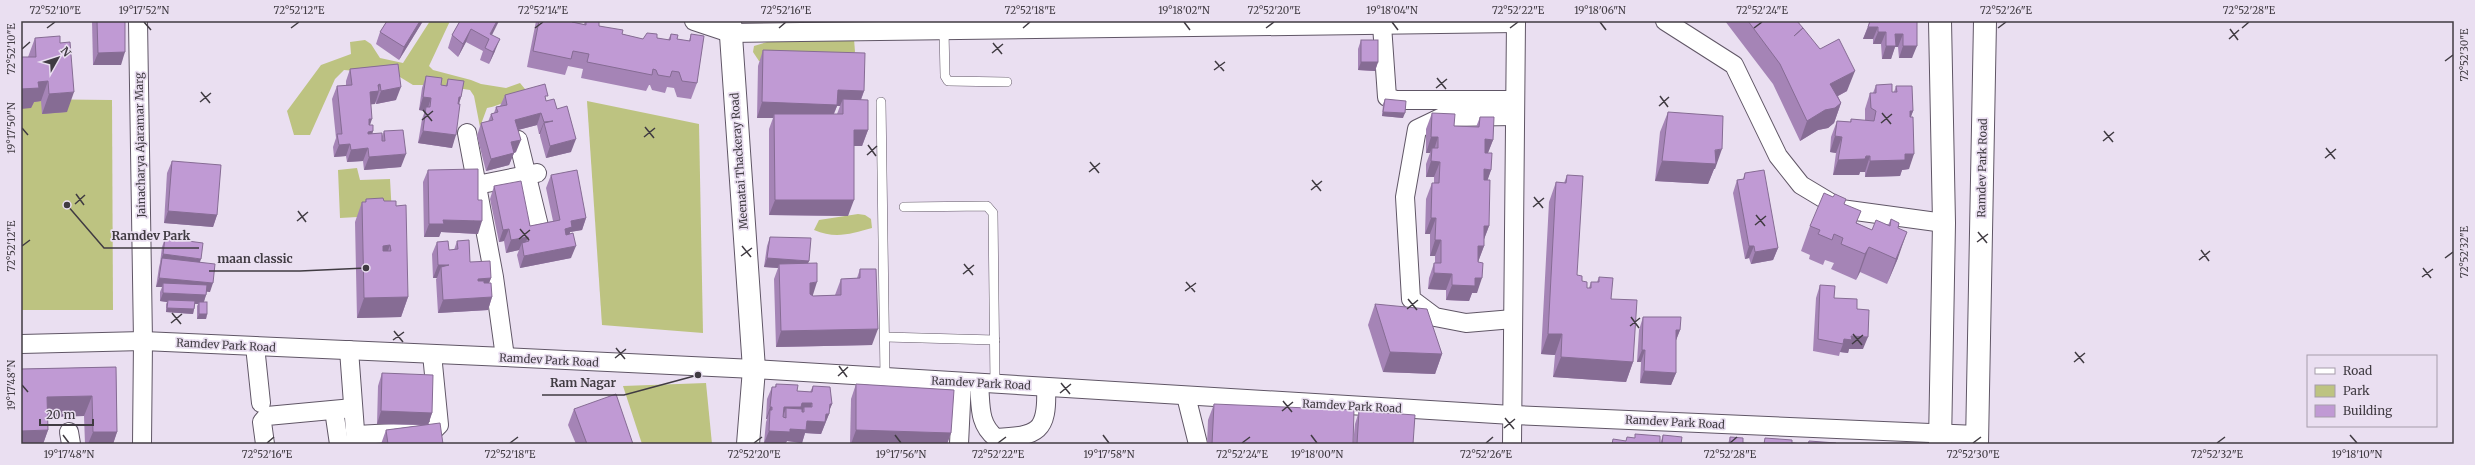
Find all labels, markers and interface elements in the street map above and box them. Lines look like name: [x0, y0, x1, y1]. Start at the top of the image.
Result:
text: 72°52'10"E: [29, 4, 81, 17]
text: 19°17'52"N: [119, 4, 169, 17]
text: 72°52'12"E: [274, 4, 325, 17]
text: 72°52'14"E: [518, 4, 569, 17]
text: 72°52'16"E: [761, 4, 812, 17]
text: 72°52'18"E: [1005, 4, 1056, 17]
text: 19°18'02"N: [1158, 4, 1210, 17]
text: 72°52'20"E: [1248, 4, 1301, 17]
text: 19°18'04"N: [1366, 4, 1418, 17]
text: 72°52'22"E: [1492, 4, 1545, 17]
text: 19°18'06"N: [1574, 4, 1626, 17]
text: 72°52'24"E: [1736, 4, 1788, 17]
text: 72°52'26"E: [1980, 4, 2033, 17]
text: 72°52'28"E: [2223, 4, 2276, 17]
text: 72°52'10"E: [5, 23, 18, 75]
text: 72°52'30"E: [2458, 28, 2471, 81]
north arrow: [38, 38, 78, 78]
text: N: [58, 44, 74, 60]
street label: Jainacharya Ajaramar Marg: [132, 72, 148, 219]
street label: Meenatai Thackeray Road: [727, 92, 751, 230]
text: 19°17'50"N: [5, 102, 18, 154]
street label: Ramdev Park Road: [1974, 118, 1990, 218]
text: 72°52'12"E: [5, 220, 18, 271]
callout: Ramdev Park: [104, 224, 199, 248]
text: 72°52'32"E: [2458, 225, 2471, 278]
text: Ramdev Park: [112, 228, 191, 243]
callout: maan classic: [209, 247, 300, 271]
text: maan classic: [217, 251, 293, 266]
street label: Ramdev Park Road: [176, 335, 276, 355]
street label: Ramdev Park Road: [499, 350, 599, 370]
legend: [2307, 355, 2437, 427]
text: 19°17'48"N: [5, 359, 18, 410]
text: Road: [2343, 363, 2372, 378]
callout: Ram Nagar: [542, 371, 624, 395]
street label: Ramdev Park Road: [931, 373, 1031, 393]
text: Ram Nagar: [550, 375, 616, 390]
text: Park: [2343, 383, 2370, 398]
street label: Ramdev Park Road: [1302, 396, 1402, 416]
scale bar: [40, 401, 93, 427]
text: Building: [2343, 403, 2393, 418]
text: 20 m: [46, 407, 75, 422]
street label: Ramdev Park Road: [1625, 412, 1725, 432]
text: 19°17'48"N: [44, 448, 95, 461]
text: 72°52'16"E: [242, 448, 293, 461]
text: 72°52'18"E: [485, 448, 536, 461]
text: 72°52'20"E: [728, 448, 781, 461]
text: 19°17'56"N: [876, 448, 926, 461]
text: 72°52'22"E: [972, 448, 1025, 461]
text: 19°17'58"N: [1084, 448, 1135, 461]
text: 72°52'24"E: [1216, 448, 1268, 461]
text: 19°18'00"N: [1291, 448, 1344, 461]
text: 72°52'26"E: [1460, 448, 1513, 461]
text: 72°52'28"E: [1704, 448, 1757, 461]
text: 72°52'30"E: [1947, 448, 2000, 461]
text: 72°52'32"E: [2191, 448, 2244, 461]
text: 19°18'10"N: [2332, 448, 2382, 461]

